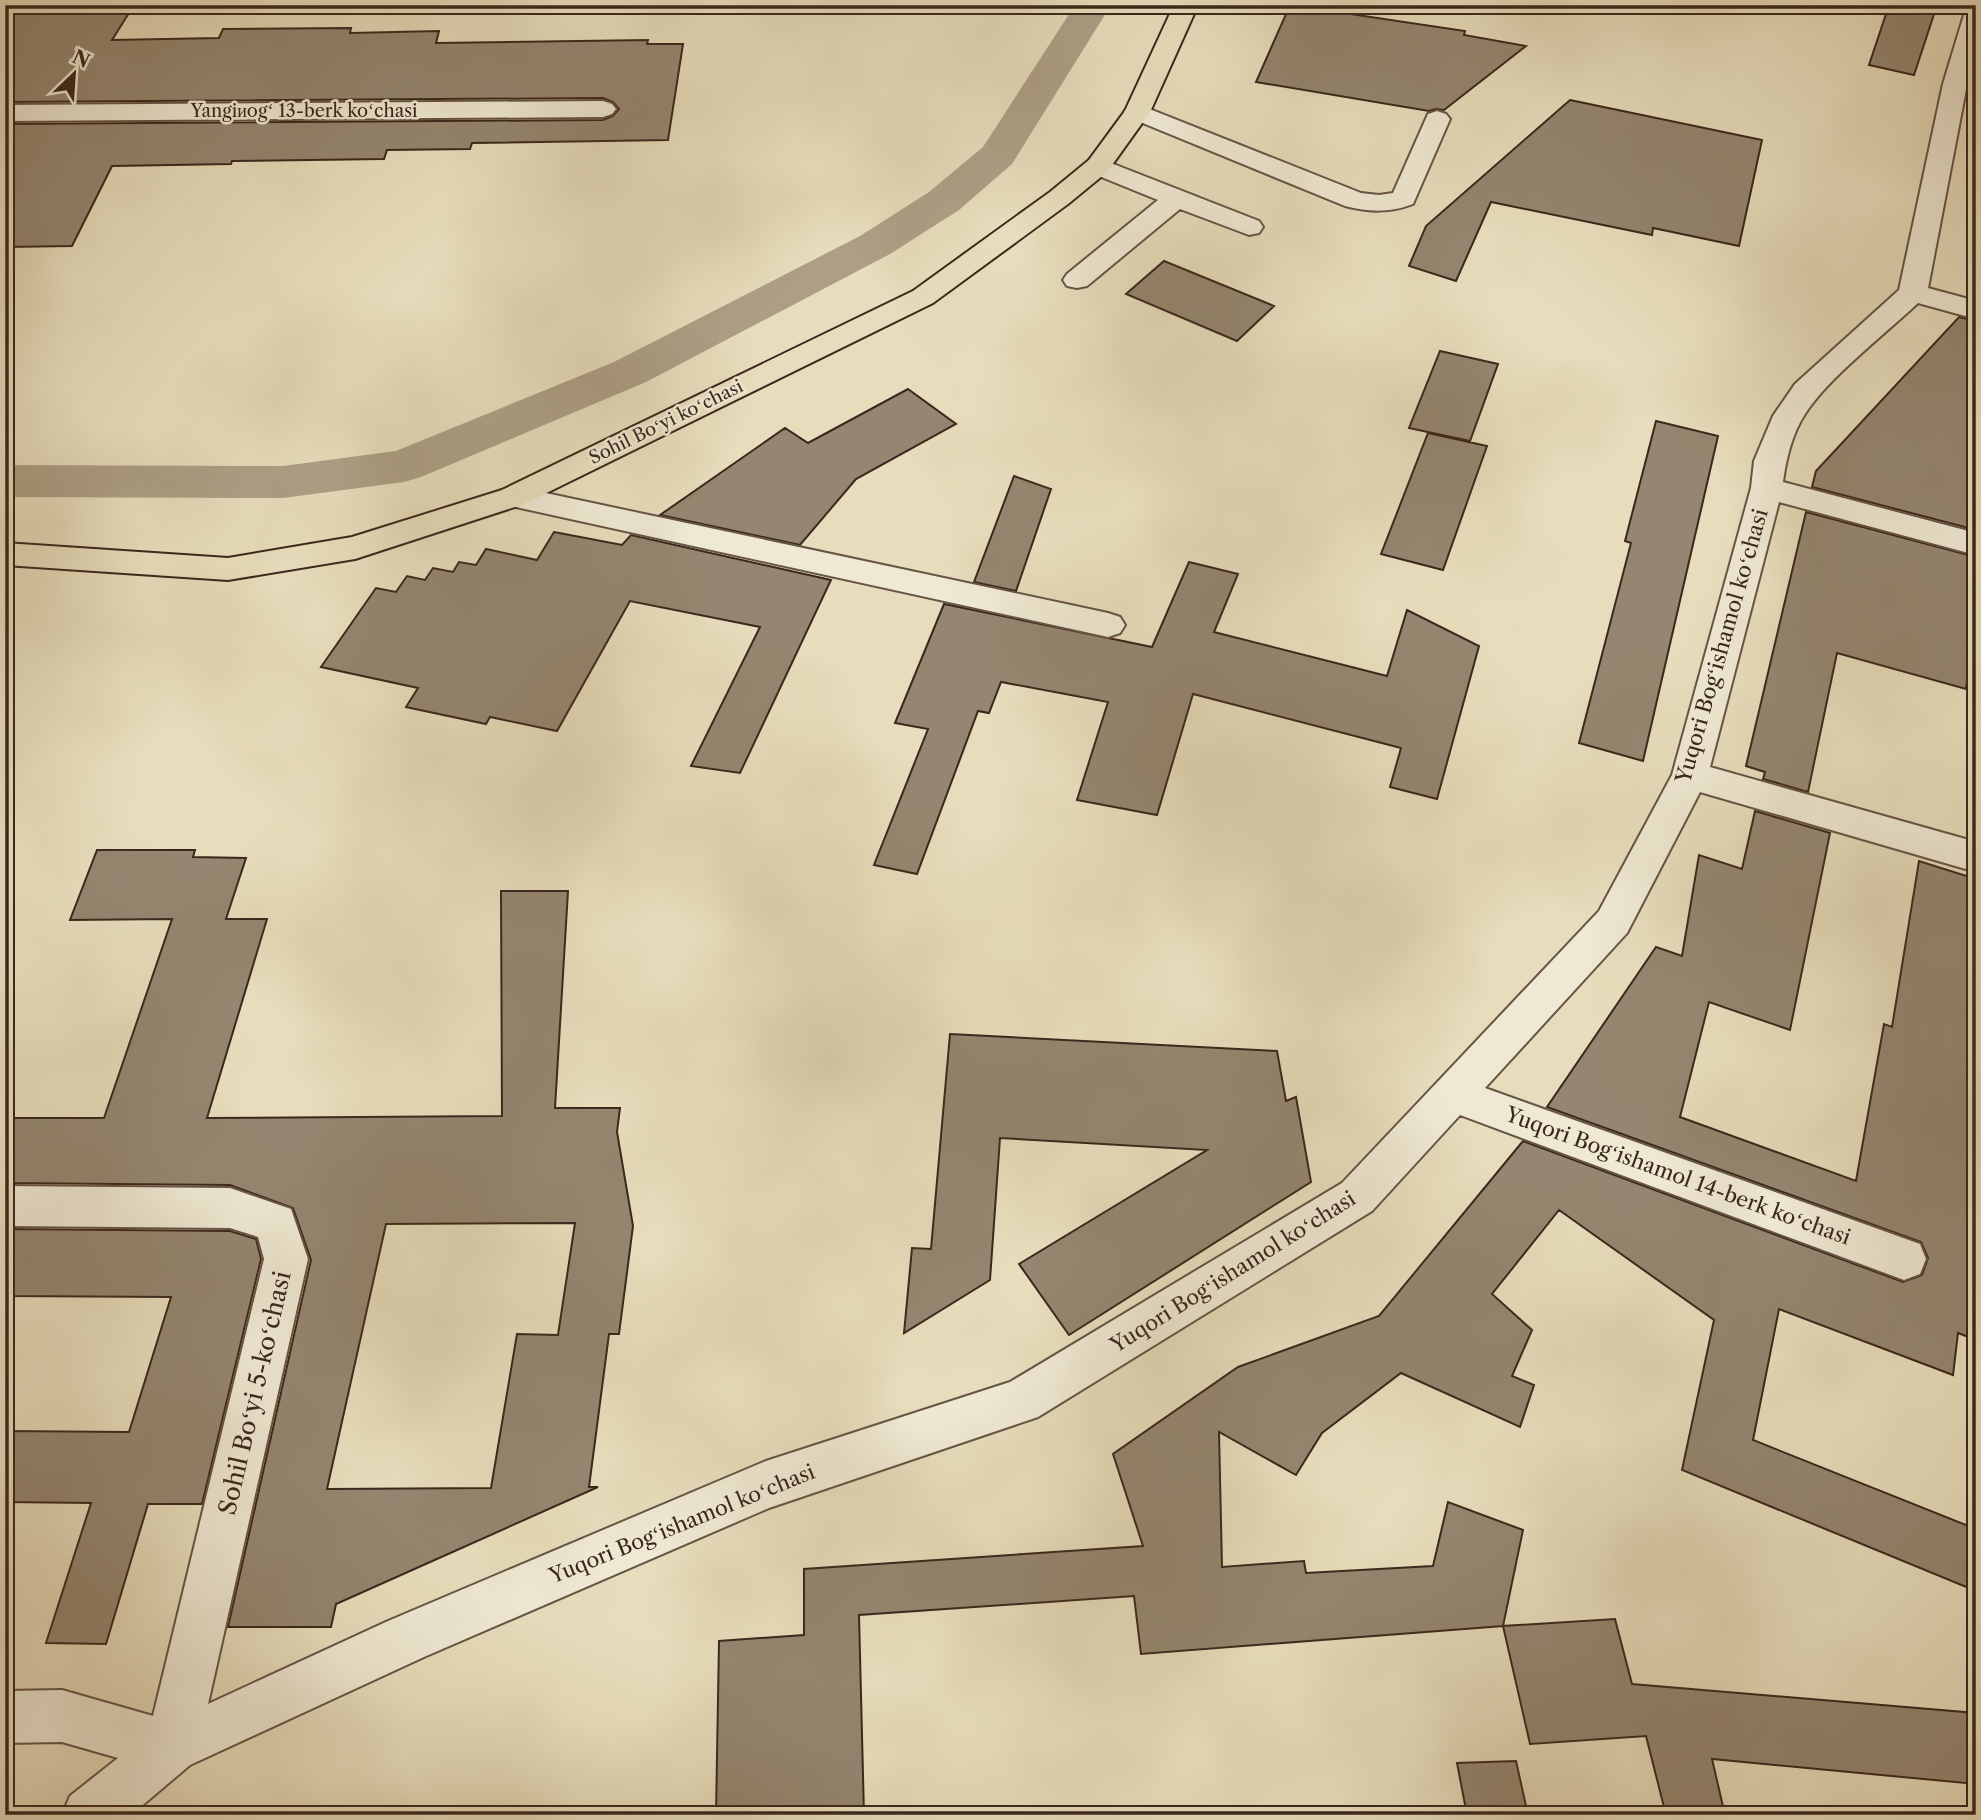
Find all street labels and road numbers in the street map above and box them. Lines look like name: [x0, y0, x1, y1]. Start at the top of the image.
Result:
street label: Yangiиogʻ 13-berk koʻchasi: [189, 100, 418, 122]
street label: Sohil Boʻyi koʻchasi: [585, 375, 747, 469]
street label: Yuqori Bogʻishamol koʻchasi: [1670, 506, 1773, 787]
street label: Yuqori Bogʻishamol 14-berk koʻchasi: [1501, 1101, 1854, 1250]
street label: Yuqori Bogʻishamol koʻchasi: [1105, 1186, 1360, 1358]
street label: Sohil Boʻyi 5-koʻchasi: [212, 1268, 297, 1518]
street label: Yuqori Bogʻishamol koʻchasi: [544, 1459, 818, 1589]

